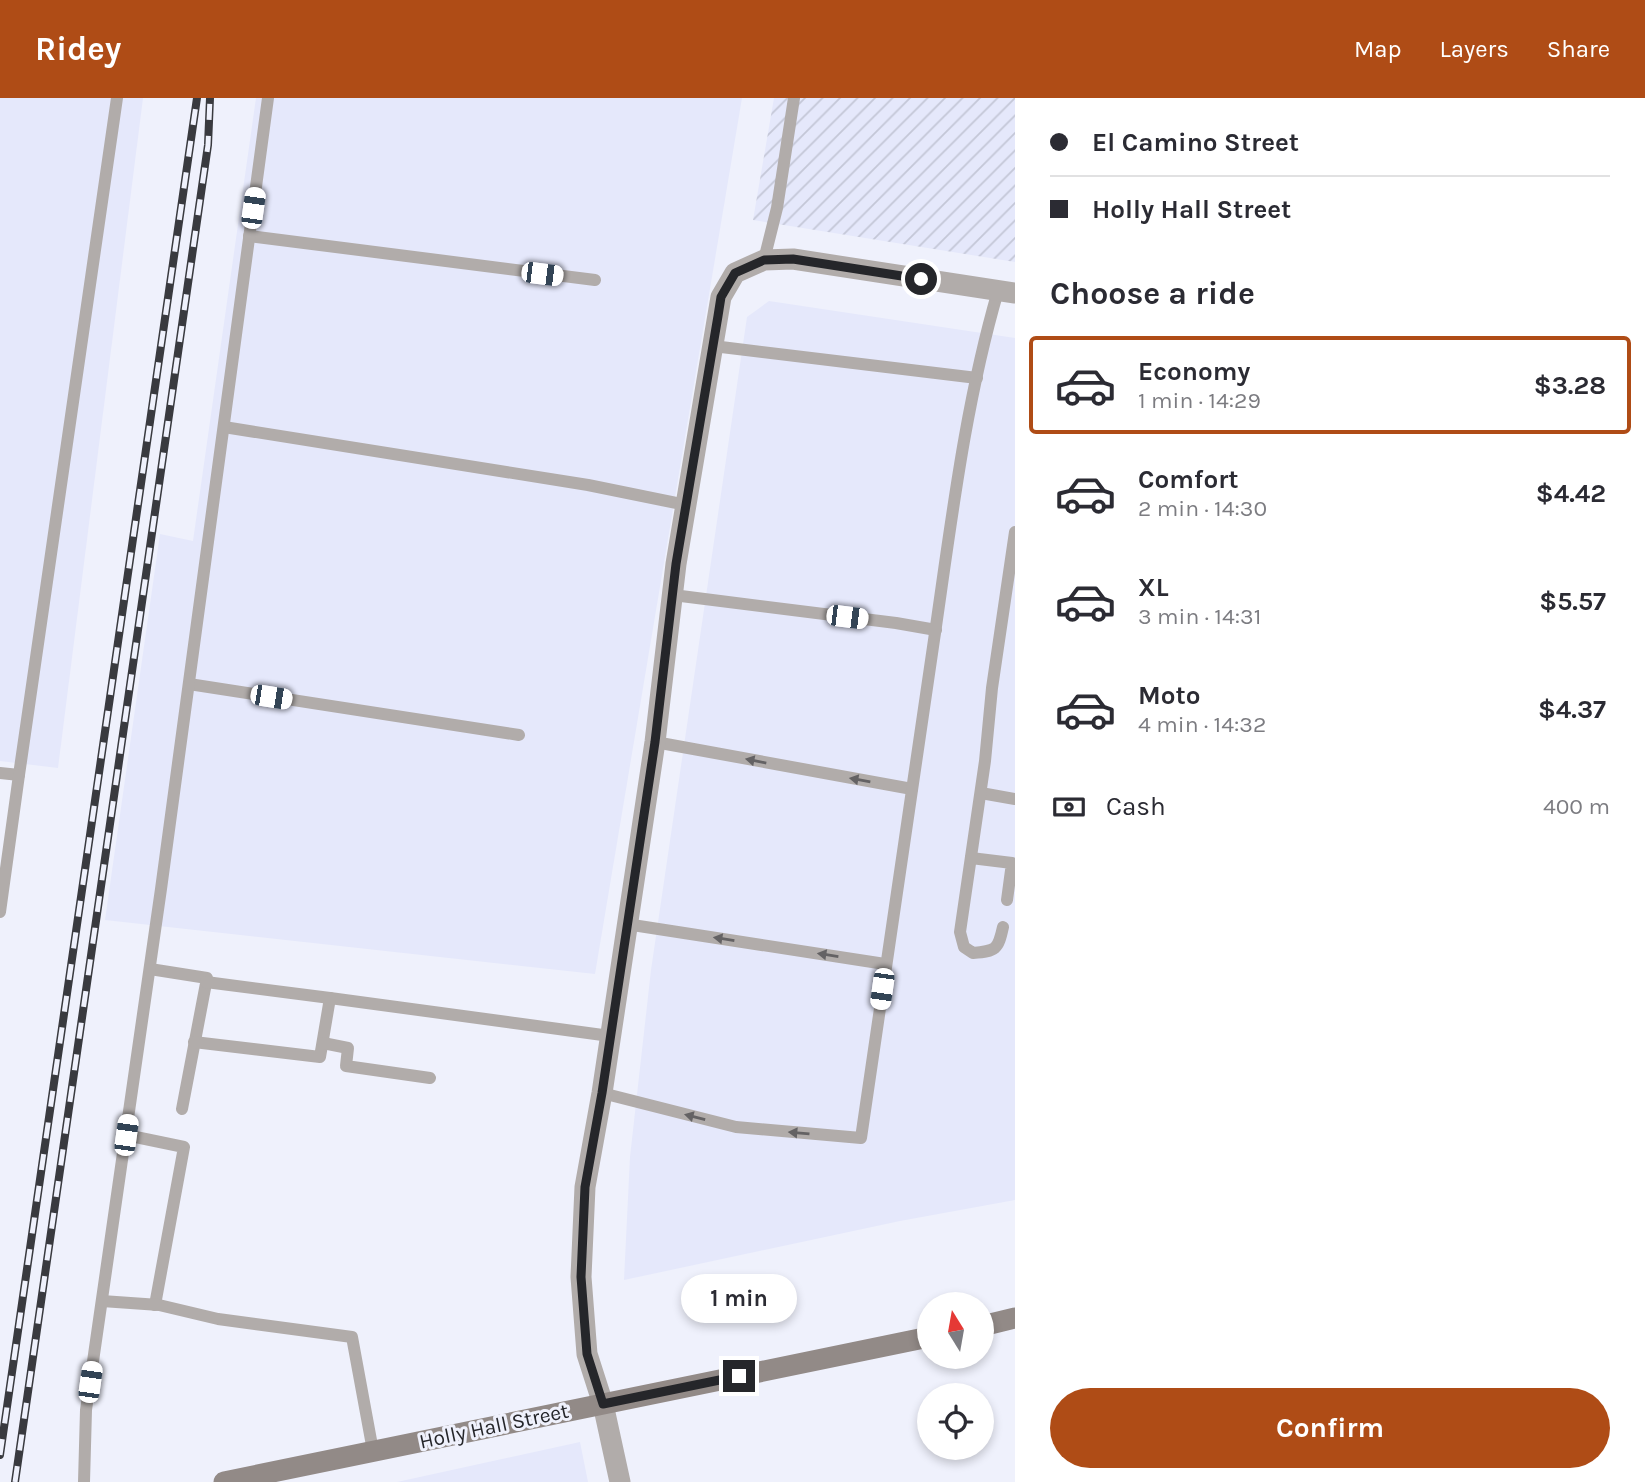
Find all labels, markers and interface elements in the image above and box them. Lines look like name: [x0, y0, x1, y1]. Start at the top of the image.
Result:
text: Ridey: [35, 30, 121, 68]
text: Map: [1354, 35, 1402, 63]
text: Layers: [1440, 35, 1509, 63]
text: Share: [1547, 35, 1610, 63]
text: El Camino Street: [1092, 127, 1299, 158]
car: [240, 186, 267, 230]
text: Holly Hall Street: [1092, 194, 1291, 225]
car: [520, 261, 565, 287]
route start: [905, 263, 937, 295]
text: Choose a ride: [1050, 275, 1255, 312]
icon: car: [1054, 354, 1117, 417]
text: Economy: [1138, 356, 1250, 387]
text: $3.28: [1534, 370, 1606, 401]
text: 1 min · 14:29: [1138, 387, 1261, 414]
icon: car: [1054, 462, 1117, 525]
text: Comfort: [1138, 464, 1239, 495]
text: $4.42: [1536, 478, 1606, 509]
text: 2 min · 14:30: [1138, 495, 1267, 522]
icon: car: [1054, 570, 1117, 633]
text: XL: [1138, 572, 1169, 603]
text: $5.57: [1539, 586, 1606, 617]
text: 3 min · 14:31: [1138, 603, 1261, 630]
car: [825, 604, 870, 630]
icon: car: [1054, 678, 1117, 741]
text: Moto: [1138, 680, 1200, 711]
car: [249, 683, 294, 711]
text: $4.37: [1538, 694, 1606, 725]
text: 4 min · 14:32: [1138, 711, 1266, 738]
one-way arrow: [745, 755, 767, 766]
one-way arrow: [849, 774, 871, 785]
icon: cash: [1050, 788, 1088, 826]
text: Cash: [1106, 791, 1166, 822]
text: 400 m: [1543, 793, 1610, 820]
one-way arrow: [713, 933, 735, 944]
one-way arrow: [817, 949, 839, 960]
car: [869, 967, 896, 1011]
one-way arrow: [684, 1111, 706, 1122]
car: [113, 1113, 140, 1157]
one-way arrow: [787, 1127, 809, 1138]
callout: 1 min: [681, 1274, 797, 1324]
text: 1 min: [710, 1285, 768, 1312]
north arrow: [917, 1292, 994, 1368]
map controls: [917, 1292, 994, 1460]
car: [77, 1360, 104, 1404]
route end: [723, 1360, 755, 1392]
button: locate: [917, 1383, 994, 1460]
button: Confirm: [1050, 1388, 1610, 1468]
street label: Holly Hall Street: [417, 1398, 571, 1454]

